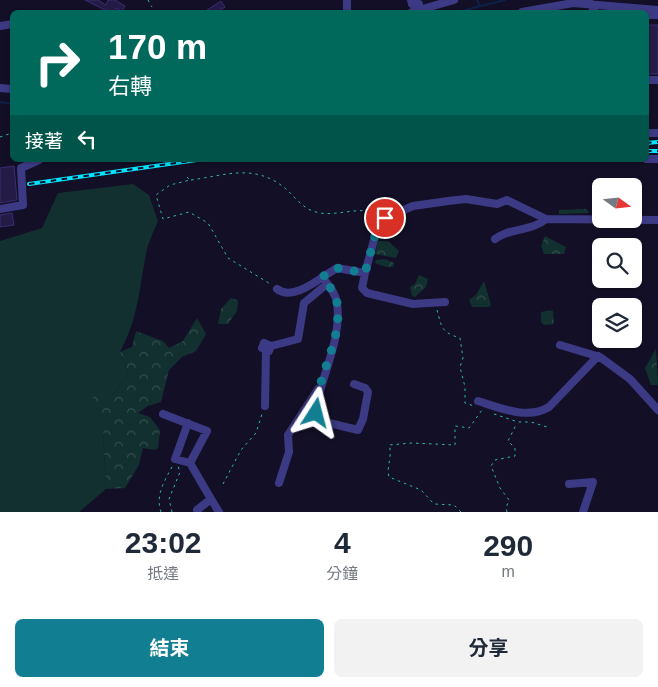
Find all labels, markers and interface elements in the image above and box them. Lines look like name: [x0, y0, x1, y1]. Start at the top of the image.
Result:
text: 170 m: [108, 27, 207, 66]
icon: right: [25, 30, 90, 95]
text: 右轉: [108, 74, 152, 99]
icon: left: [73, 125, 101, 153]
text: 接著: [25, 131, 63, 152]
north arrow: [592, 178, 642, 228]
map controls: [592, 178, 642, 348]
pin: [364, 197, 406, 239]
icon: arrive: [371, 204, 399, 232]
button: search: [592, 238, 642, 288]
button: layers: [592, 298, 642, 348]
position arrow: [289, 386, 341, 438]
text: 23:02: [125, 526, 202, 559]
text: 4: [334, 526, 351, 559]
text: 290: [483, 529, 533, 562]
text: m: [502, 563, 515, 580]
text: 抵達: [147, 565, 179, 582]
text: 分鐘: [326, 565, 358, 582]
button: 結束: [15, 619, 324, 677]
button: 分享: [334, 619, 643, 677]

